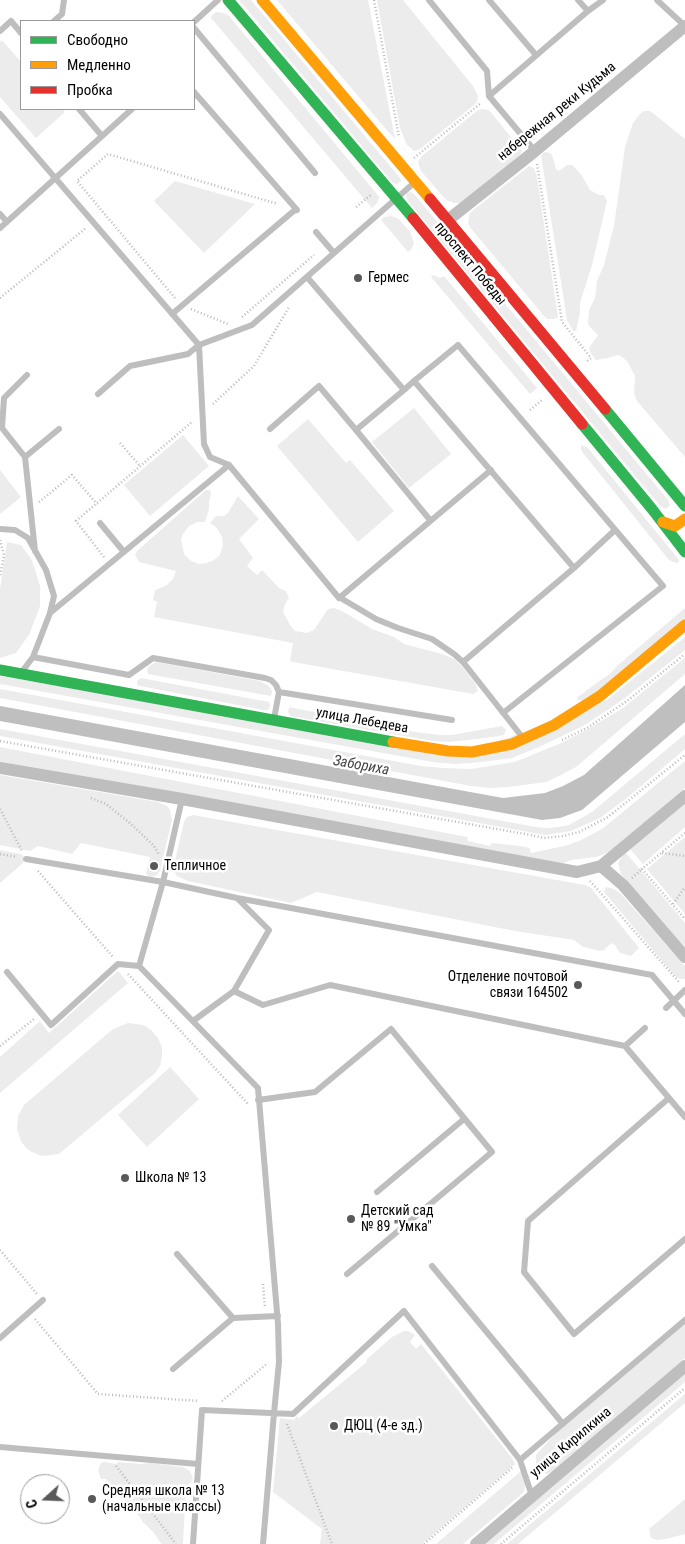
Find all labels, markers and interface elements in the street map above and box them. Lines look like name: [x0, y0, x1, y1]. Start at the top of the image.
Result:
legend: [20, 20, 195, 110]
text: Свободно: [67, 31, 128, 49]
text: Медленно: [67, 56, 131, 74]
street label: набережная реки Кудьма: [495, 59, 619, 165]
text: Пробка: [67, 81, 113, 99]
street label: проспект Победы: [430, 219, 510, 309]
place label: Гермес: [368, 270, 409, 286]
marker: Гермес: [352, 272, 364, 284]
street label: улица Лебедева: [315, 705, 409, 737]
water label: Забориха: [331, 752, 391, 780]
place label: Тепличное: [164, 858, 226, 874]
marker: Тепличное: [148, 860, 160, 872]
place label: Отделение почтовой связи 164502: [448, 969, 568, 1002]
marker: Отделение почтовой связи 164502: [572, 979, 584, 991]
place label: Школа № 13: [135, 1170, 206, 1186]
marker: Школа № 13: [119, 1172, 131, 1184]
place label: Детский сад № 89 "Умка": [361, 1203, 433, 1236]
marker: Детский сад № 89 "Умка": [345, 1213, 357, 1225]
street label: улица Кирилкина: [527, 1404, 615, 1482]
place label: ДЮЦ (4-е зд.): [344, 1418, 423, 1434]
marker: ДЮЦ (4-е зд.): [328, 1420, 340, 1432]
north arrow: [20, 1474, 70, 1524]
place label: Средняя школа № 13 (начальные классы): [102, 1483, 225, 1515]
marker: Средняя школа № 13 (начальные классы): [86, 1493, 98, 1505]
text: С: [23, 1497, 41, 1510]

